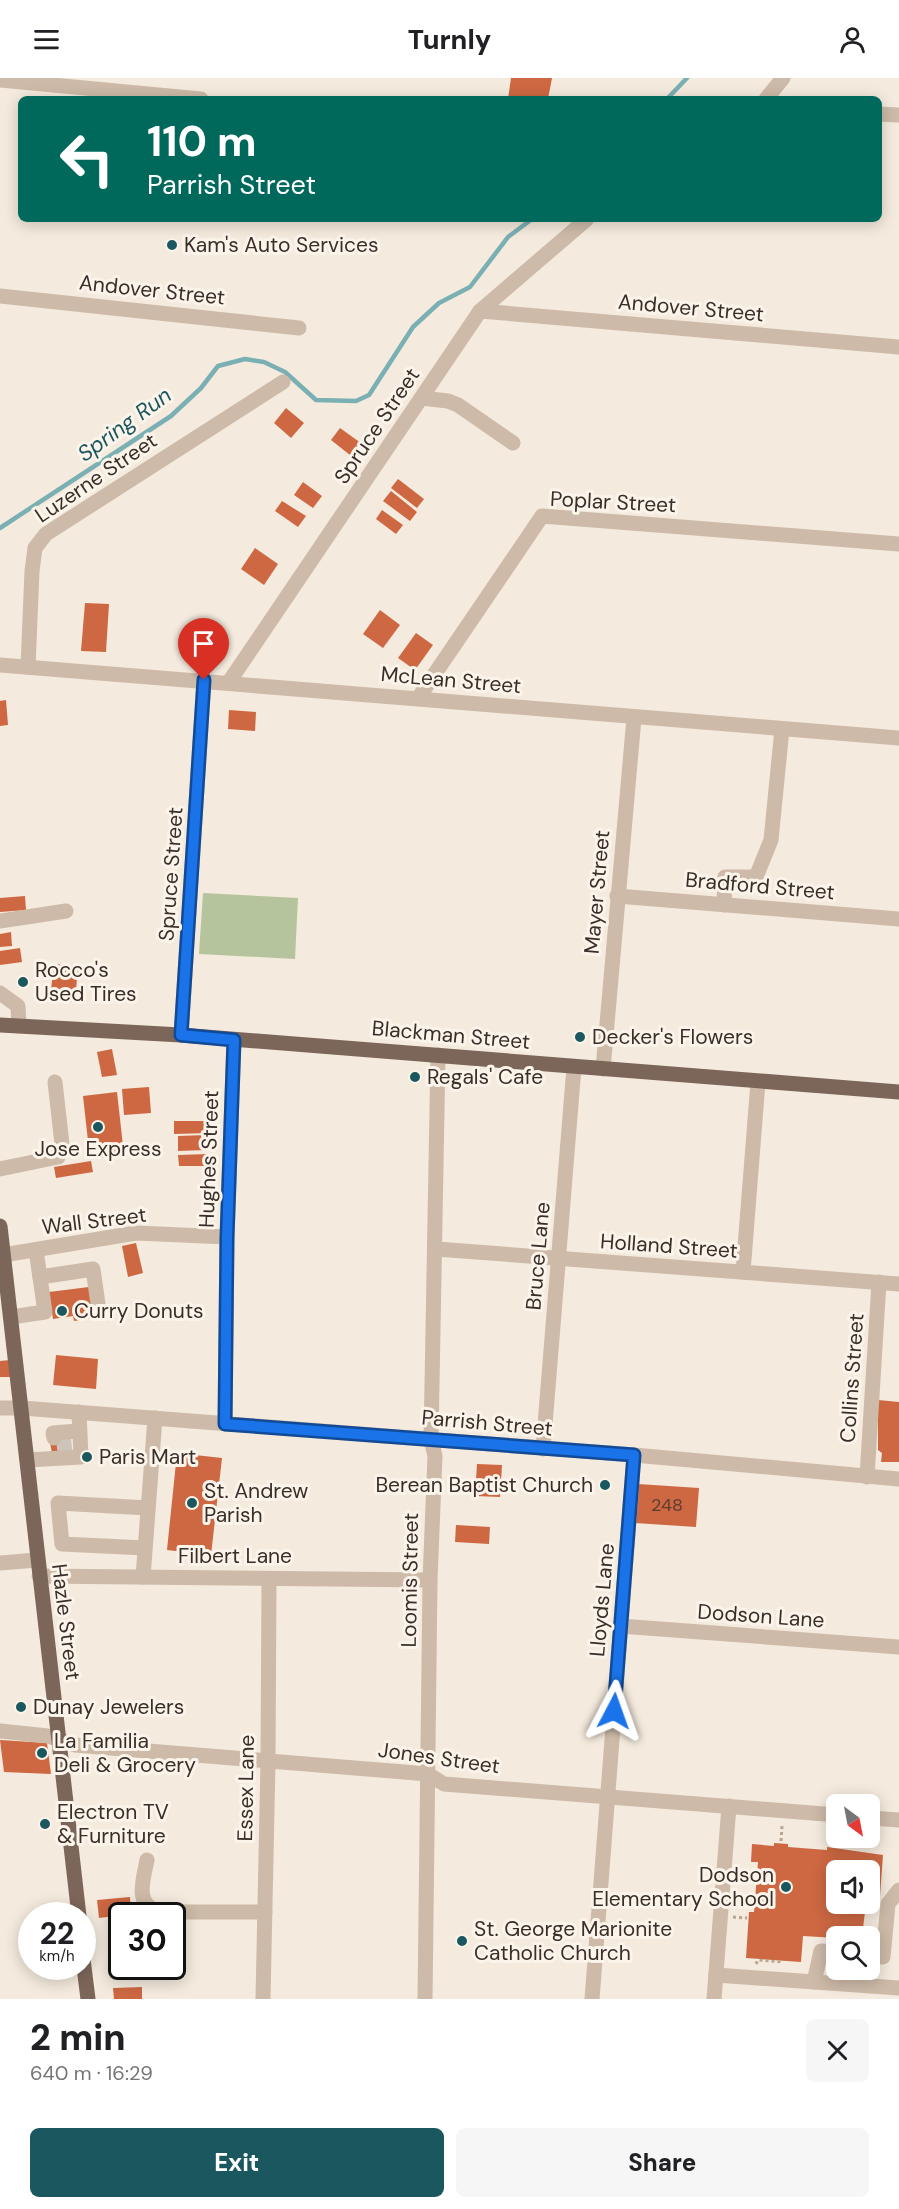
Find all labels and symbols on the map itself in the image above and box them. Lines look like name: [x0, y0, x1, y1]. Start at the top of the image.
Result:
place label: Kam's Auto Services: [184, 231, 379, 259]
marker: Kam's Auto Services: [165, 238, 179, 252]
street label: Andover Street: [78, 268, 226, 312]
street label: Andover Street: [617, 288, 765, 328]
street label: Spruce Street: [328, 363, 426, 489]
water label: Spring Run: [72, 381, 177, 468]
street label: Luzerne Street: [30, 427, 162, 529]
street label: Poplar Street: [549, 485, 677, 519]
pin: [178, 618, 229, 680]
street label: McLean Street: [380, 660, 522, 700]
street label: Spruce Street: [152, 806, 190, 942]
street label: Mayer Street: [578, 829, 616, 955]
street label: Bradford Street: [684, 866, 836, 906]
place label: Rocco's Used Tires: [35, 956, 137, 1008]
marker: Rocco's Used Tires: [16, 975, 30, 989]
street label: Blackman Street: [371, 1014, 531, 1056]
place label: Decker's Flowers: [592, 1023, 753, 1051]
marker: Decker's Flowers: [573, 1030, 587, 1044]
place label: Regals' Cafe: [427, 1063, 543, 1091]
marker: Regals' Cafe: [408, 1070, 422, 1084]
street label: Hughes Street: [193, 1090, 225, 1228]
marker: Jose Express: [91, 1120, 105, 1134]
place label: Jose Express: [35, 1135, 161, 1163]
street label: Wall Street: [40, 1201, 148, 1241]
street label: Bruce Lane: [519, 1201, 557, 1311]
street label: Holland Street: [599, 1227, 739, 1265]
place label: Curry Donuts: [74, 1297, 204, 1325]
marker: Curry Donuts: [55, 1304, 69, 1318]
street label: Collins Street: [834, 1312, 870, 1444]
street label: Parrish Street: [420, 1403, 554, 1443]
place label: Paris Mart: [99, 1443, 196, 1471]
marker: Paris Mart: [80, 1450, 94, 1464]
place label: Berean Baptist Church: [375, 1471, 593, 1499]
place label: St. Andrew Parish: [204, 1477, 308, 1529]
marker: Berean Baptist Church: [598, 1478, 612, 1492]
house number: 248: [651, 1493, 683, 1517]
marker: St. Andrew Parish: [185, 1496, 199, 1510]
street label: Loomis Street: [395, 1512, 425, 1648]
street label: Filbert Lane: [178, 1542, 292, 1570]
street label: Lloyds Lane: [583, 1542, 621, 1658]
street label: Hazle Street: [45, 1562, 87, 1682]
street label: Dodson Lane: [697, 1598, 825, 1634]
position arrow: [582, 1679, 646, 1743]
place label: Dunay Jewelers: [33, 1693, 184, 1721]
marker: Dunay Jewelers: [14, 1700, 28, 1714]
place label: La Familia Deli & Grocery: [54, 1727, 196, 1779]
street label: Essex Lane: [231, 1734, 261, 1842]
street label: Jones Street: [376, 1736, 502, 1780]
marker: La Familia Deli & Grocery: [35, 1746, 49, 1760]
north arrow: [826, 1794, 880, 1848]
place label: Electron TV & Furniture: [57, 1798, 169, 1850]
marker: Electron TV & Furniture: [38, 1817, 52, 1831]
place label: Dodson Elementary School: [592, 1861, 774, 1913]
marker: Dodson Elementary School: [779, 1880, 793, 1894]
speed limit sign: 30: [108, 1902, 186, 1980]
place label: St. George Marionite Catholic Church: [474, 1915, 672, 1967]
marker: St. George Marionite Catholic Church: [455, 1934, 469, 1948]

